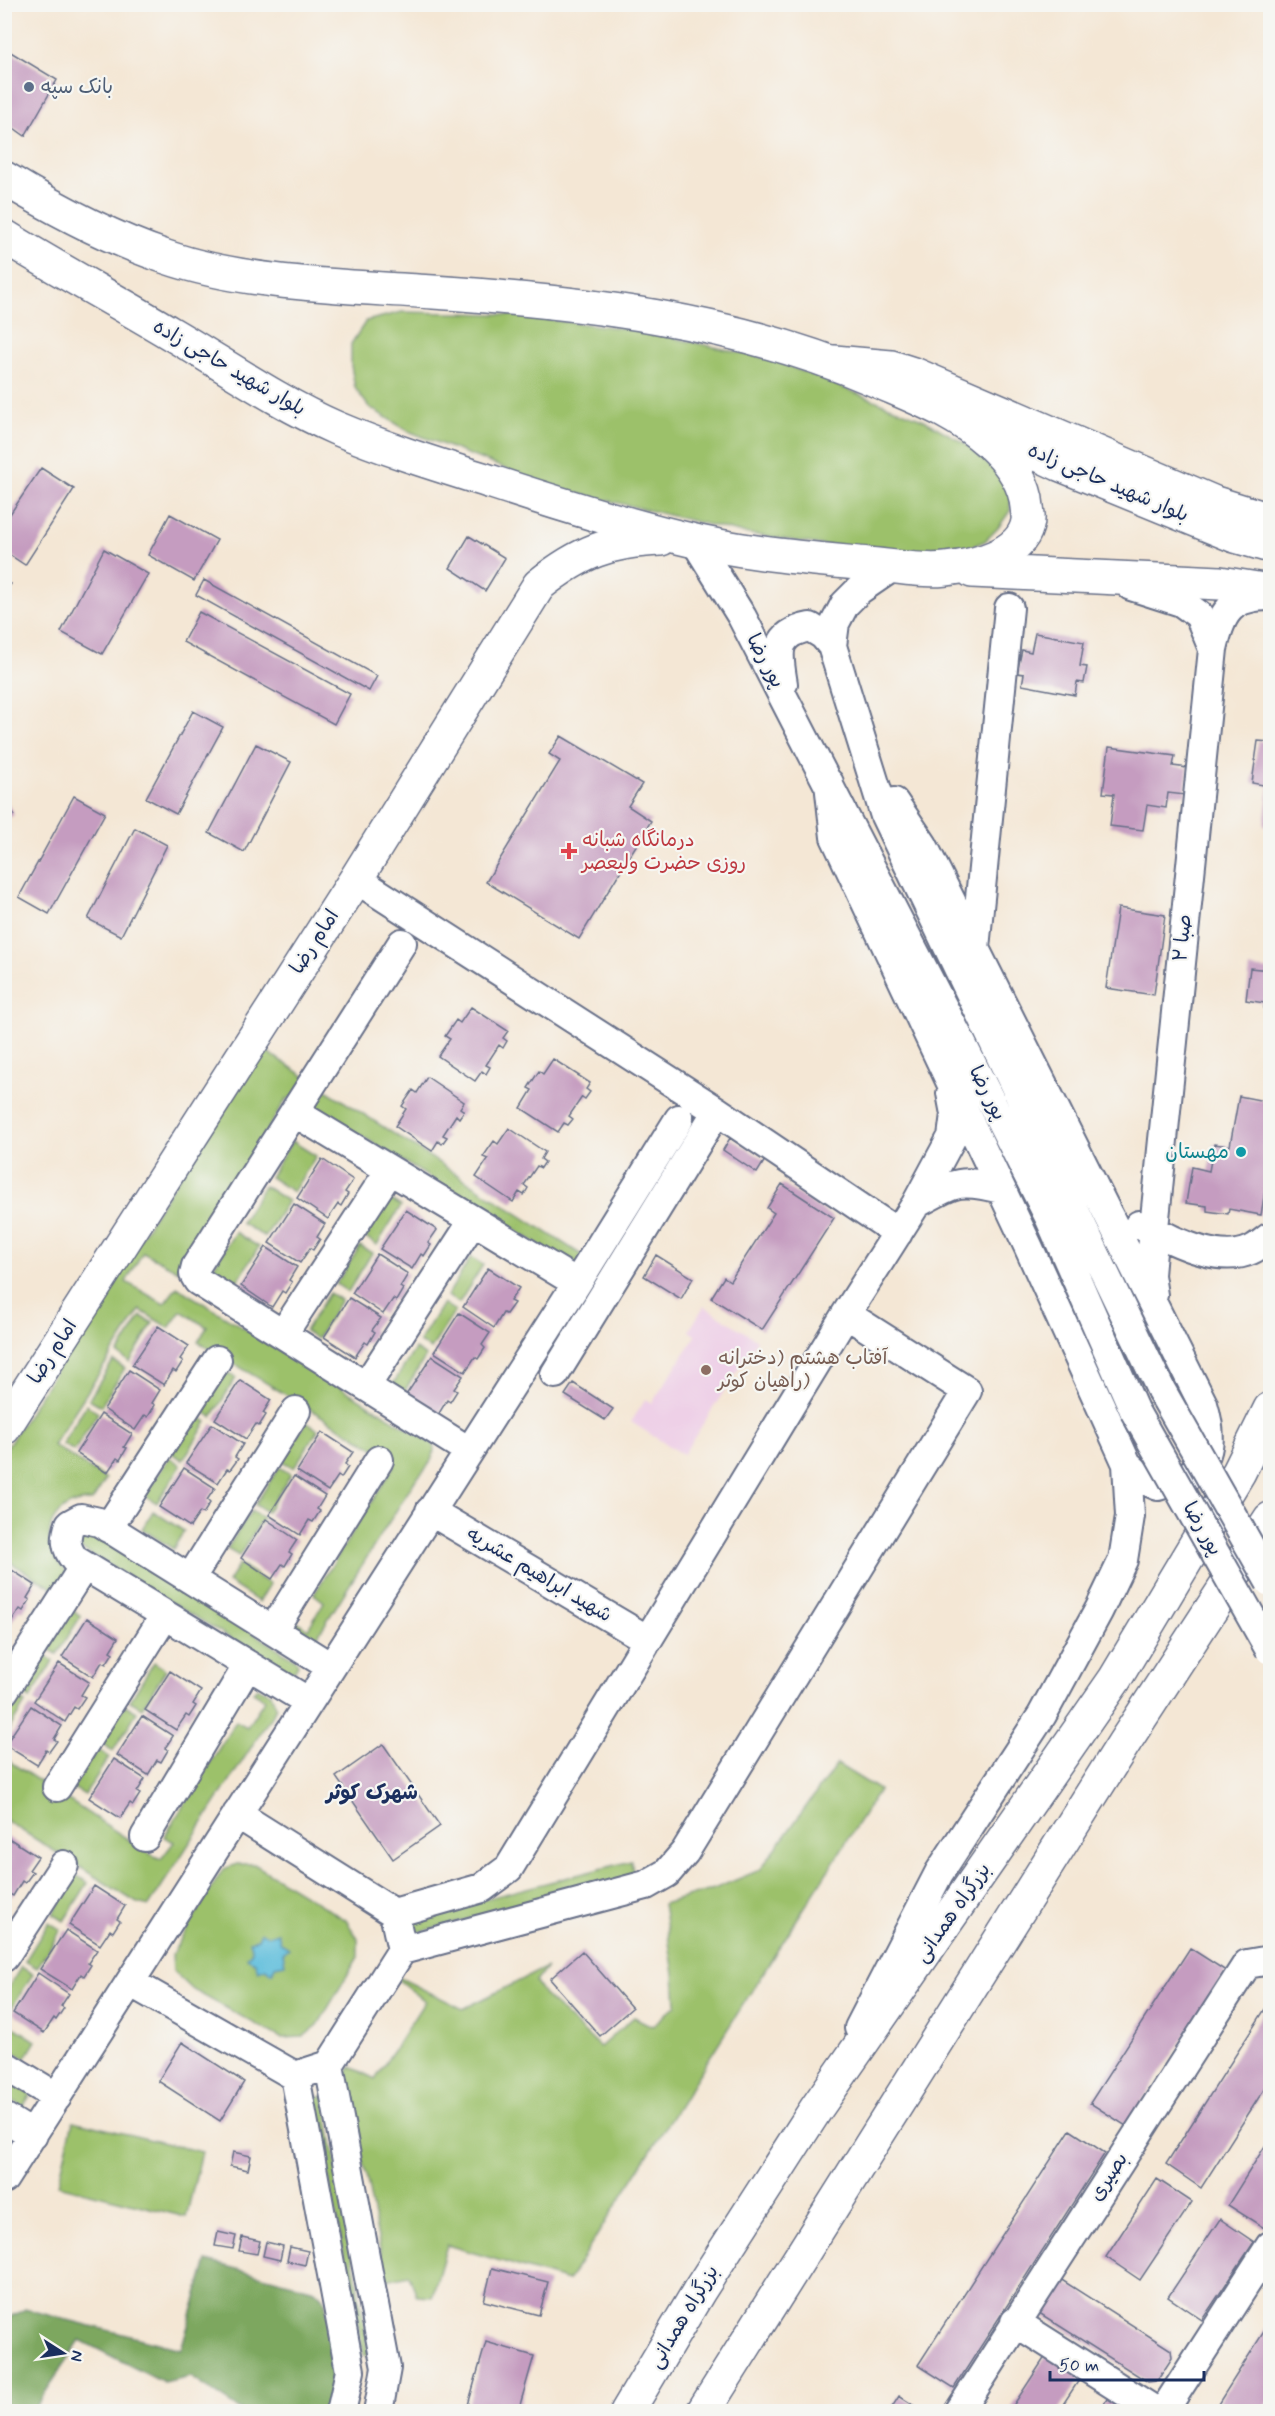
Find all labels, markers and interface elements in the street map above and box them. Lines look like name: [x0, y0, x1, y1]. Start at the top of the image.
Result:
place label: بانک سپه: [41, 74, 113, 101]
marker: بانک سپه: [22, 80, 36, 94]
street label: بلوار شهید حاجی زاده: [148, 313, 310, 423]
street label: بلوار شهید حاجی زاده: [1023, 437, 1193, 529]
street label: پور رضا: [739, 629, 791, 693]
place label: درمانگاه شبانه روزی حضرت ولیعصر: [580, 827, 746, 877]
marker: درمانگاه شبانه روزی حضرت ولیعصر: [560, 842, 578, 860]
street label: امام رضا: [284, 904, 346, 980]
street label: صبا ۲: [1167, 913, 1199, 963]
street label: پور رضا: [962, 1061, 1012, 1125]
place label: مهستان: [1165, 1139, 1229, 1166]
marker: مهستان: [1234, 1145, 1248, 1159]
street label: امام رضا: [22, 1314, 84, 1390]
place label: آفتاب هشتم (دخترانه راهیان کوثر): [716, 1345, 888, 1395]
marker: آفتاب هشتم (دخترانه راهیان کوثر): [699, 1363, 713, 1377]
street label: پور رضا: [1176, 1497, 1228, 1561]
street label: شهید ابراهیم عشریه: [461, 1521, 617, 1629]
district label: شهرک کوثر: [324, 1779, 418, 1807]
street label: بزرگراه همدانی: [909, 1858, 997, 1968]
street label: بصیری: [1083, 2147, 1135, 2207]
street label: بزرگراه همدانی: [643, 2260, 725, 2374]
north arrow: [33, 2323, 93, 2383]
scale bar: [1050, 2344, 1204, 2382]
text: N: [65, 2348, 88, 2363]
text: 50 m: [1059, 2354, 1099, 2378]

